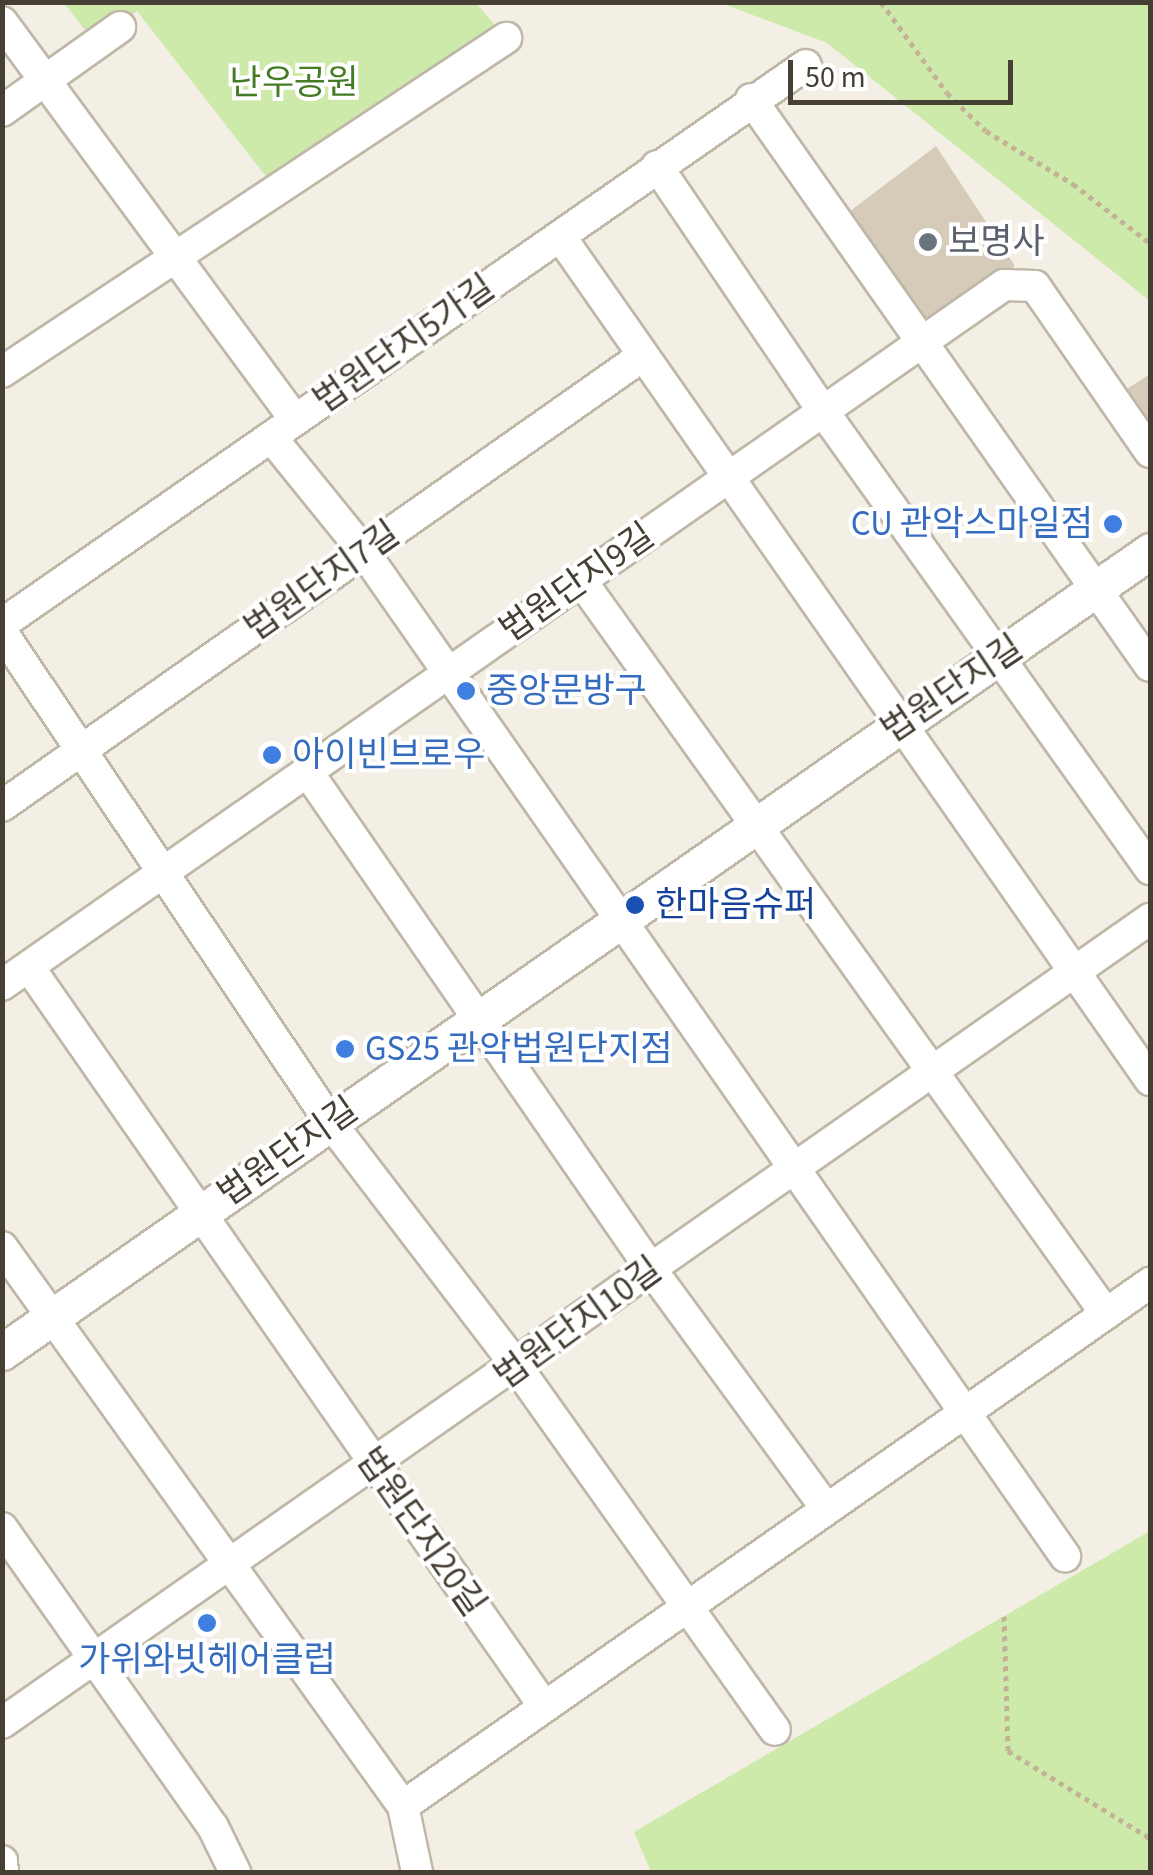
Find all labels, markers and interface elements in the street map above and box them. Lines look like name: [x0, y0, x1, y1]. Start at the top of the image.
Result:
scale bar: [793, 40, 1018, 102]
text: 50 m: [805, 56, 866, 99]
park label: 난우공원: [230, 62, 358, 104]
place label: 보명사: [948, 221, 1045, 263]
marker: 보명사: [917, 231, 939, 253]
street label: 법원단지5가길: [306, 266, 502, 422]
place label: CU 관악스마일점: [851, 503, 1093, 545]
street label: 법원단지7길: [237, 513, 407, 649]
marker: CU 관악스마일점: [1102, 513, 1124, 535]
street label: 법원단지9길: [492, 515, 662, 651]
street label: 법원단지길: [874, 627, 1030, 751]
place label: 중앙문방구: [486, 670, 647, 712]
marker: 중앙문방구: [455, 680, 477, 702]
place label: 아이빈브로우: [292, 734, 485, 776]
marker: 아이빈브로우: [261, 744, 283, 766]
place label: 한마음슈퍼: [655, 884, 816, 926]
marker: 한마음슈퍼: [624, 894, 646, 916]
place label: GS25 관악법원단지점: [365, 1028, 672, 1070]
marker: GS25 관악법원단지점: [334, 1038, 356, 1060]
street label: 법원단지길: [210, 1089, 366, 1215]
street label: 법원단지10길: [486, 1248, 670, 1398]
street label: 법원단지20길: [348, 1440, 494, 1624]
marker: 가위와빗헤어클럽: [196, 1612, 218, 1634]
place label: 가위와빗헤어클럽: [78, 1639, 336, 1681]

